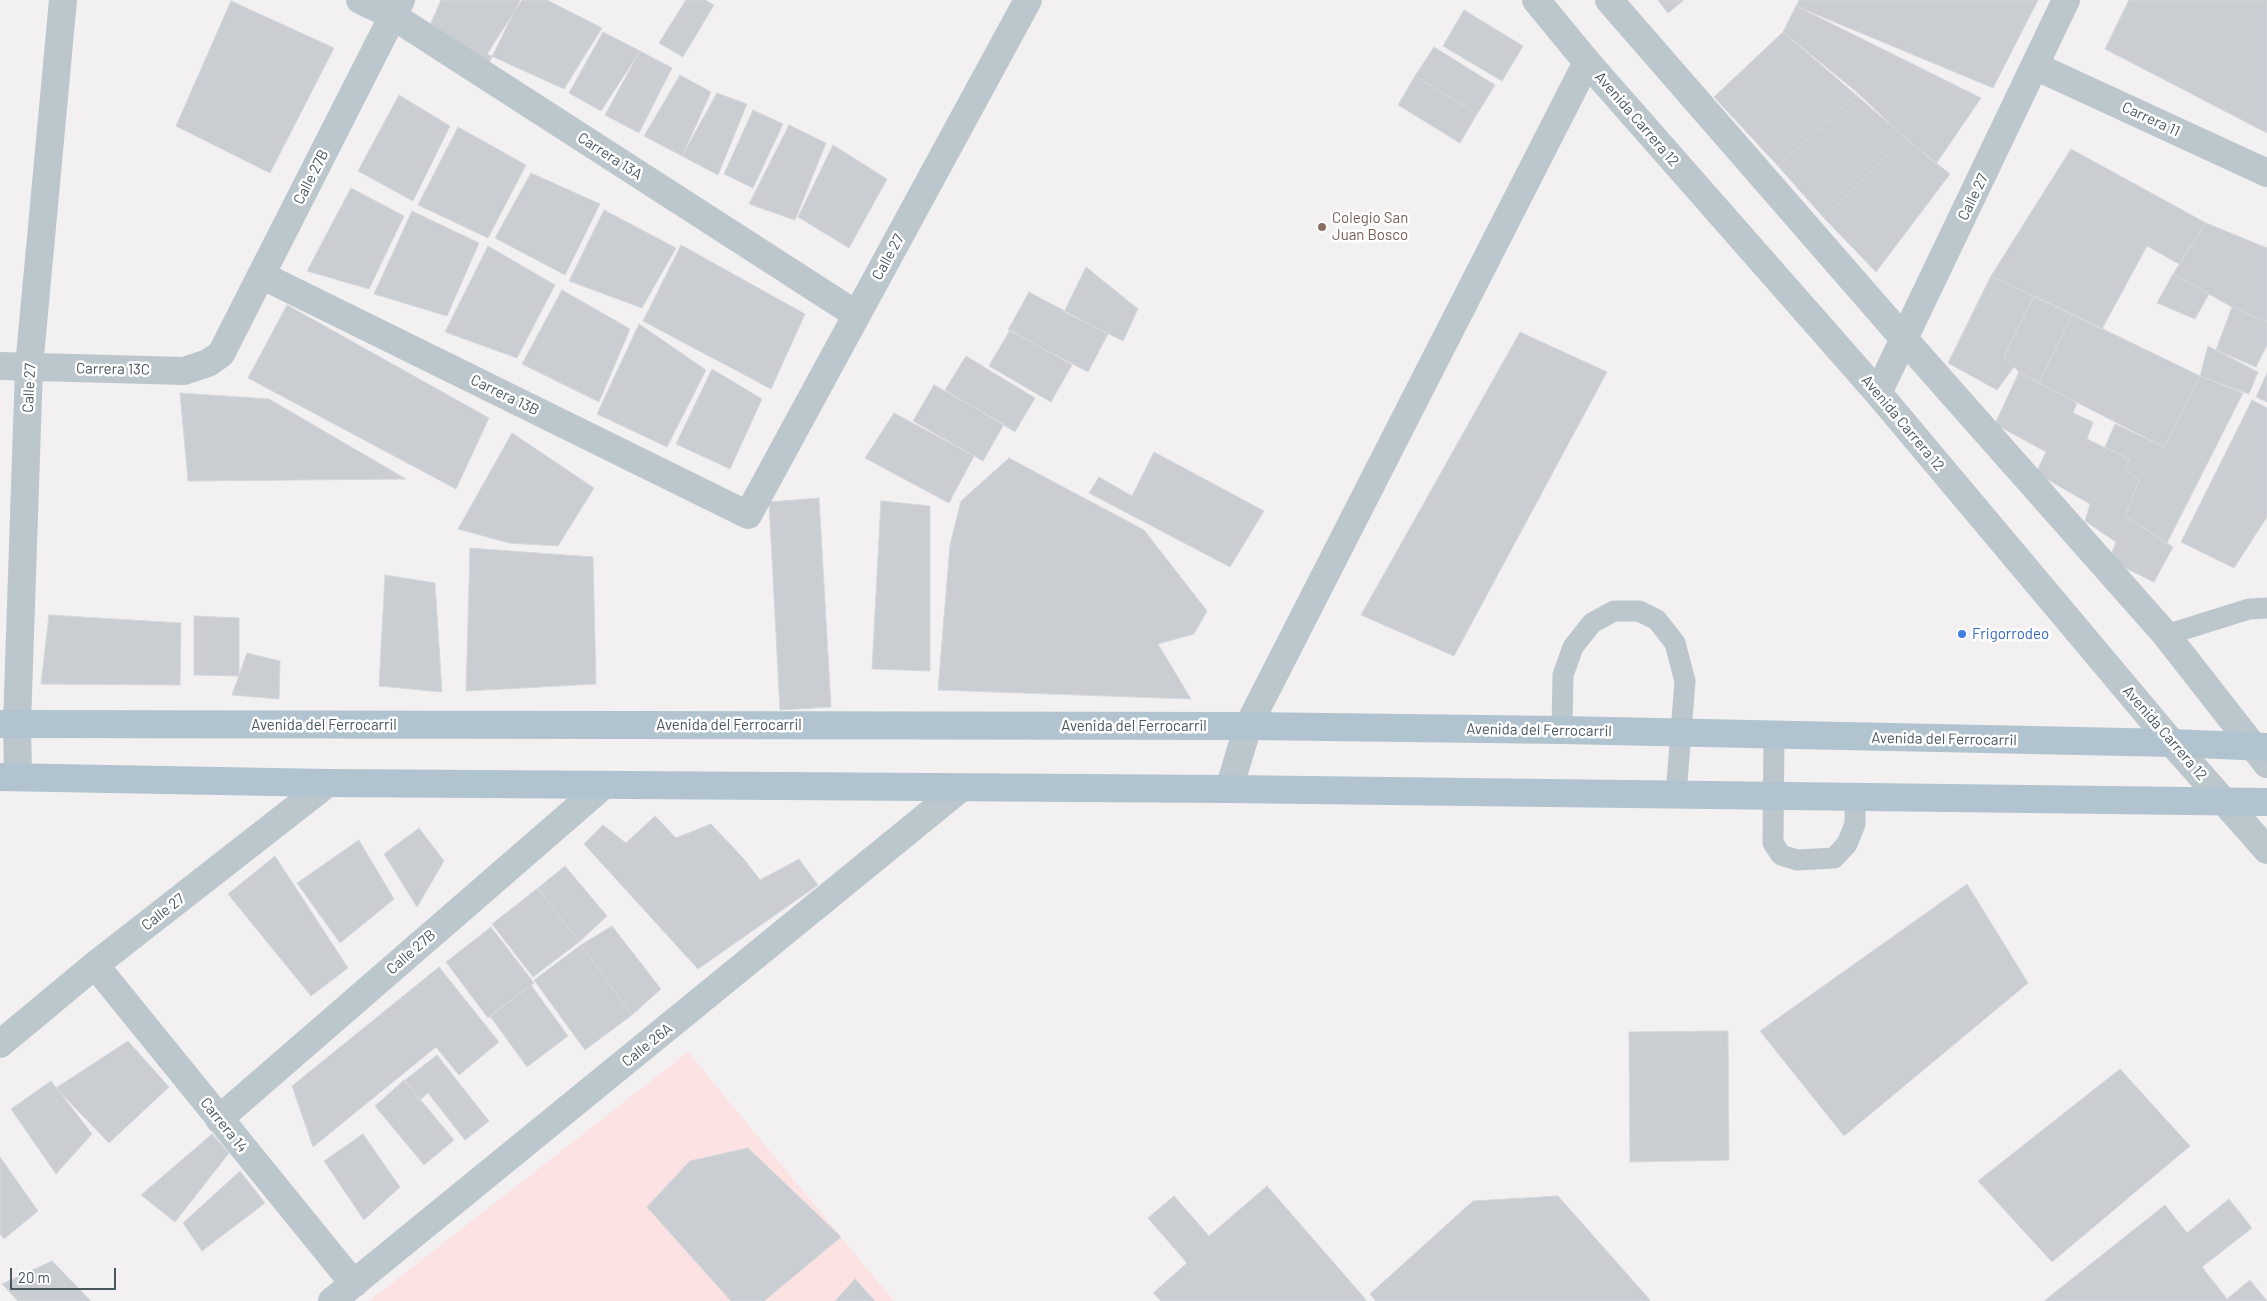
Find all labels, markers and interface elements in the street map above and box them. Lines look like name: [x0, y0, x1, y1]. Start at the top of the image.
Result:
street label: Avenida Carrera 12: [1591, 68, 1683, 170]
street label: Carrera 11: [2119, 98, 2183, 140]
street label: Carrera 13A: [574, 128, 646, 184]
street label: Calle 27B: [290, 147, 332, 207]
street label: Calle 27: [1954, 171, 1992, 223]
place label: Colegio San Juan Bosco: [1332, 209, 1408, 244]
marker: Colegio San Juan Bosco: [1316, 221, 1328, 233]
street label: Calle 27: [868, 231, 908, 283]
street label: Carrera 13C: [76, 359, 150, 379]
street label: Calle 27: [19, 363, 39, 413]
street label: Carrera 13B: [468, 371, 542, 419]
street label: Avenida Carrera 12: [1858, 372, 1948, 474]
place label: Frigorrodeo: [1972, 625, 2049, 643]
marker: Frigorrodeo: [1956, 628, 1968, 640]
street label: Avenida Carrera 12: [2119, 682, 2211, 784]
street label: Avenida del Ferrocarril: [251, 716, 397, 734]
street label: Avenida del Ferrocarril: [656, 716, 802, 734]
street label: Avenida del Ferrocarril: [1061, 717, 1207, 735]
street label: Avenida del Ferrocarril: [1466, 720, 1612, 740]
street label: Avenida del Ferrocarril: [1871, 729, 2017, 749]
street label: Calle 27: [138, 890, 188, 934]
street label: Calle 27B: [383, 926, 439, 978]
street label: Calle 26A: [618, 1019, 676, 1071]
street label: Carrera 14: [197, 1094, 251, 1156]
scale bar: [12, 1258, 119, 1290]
text: 20 m: [18, 1268, 50, 1286]

